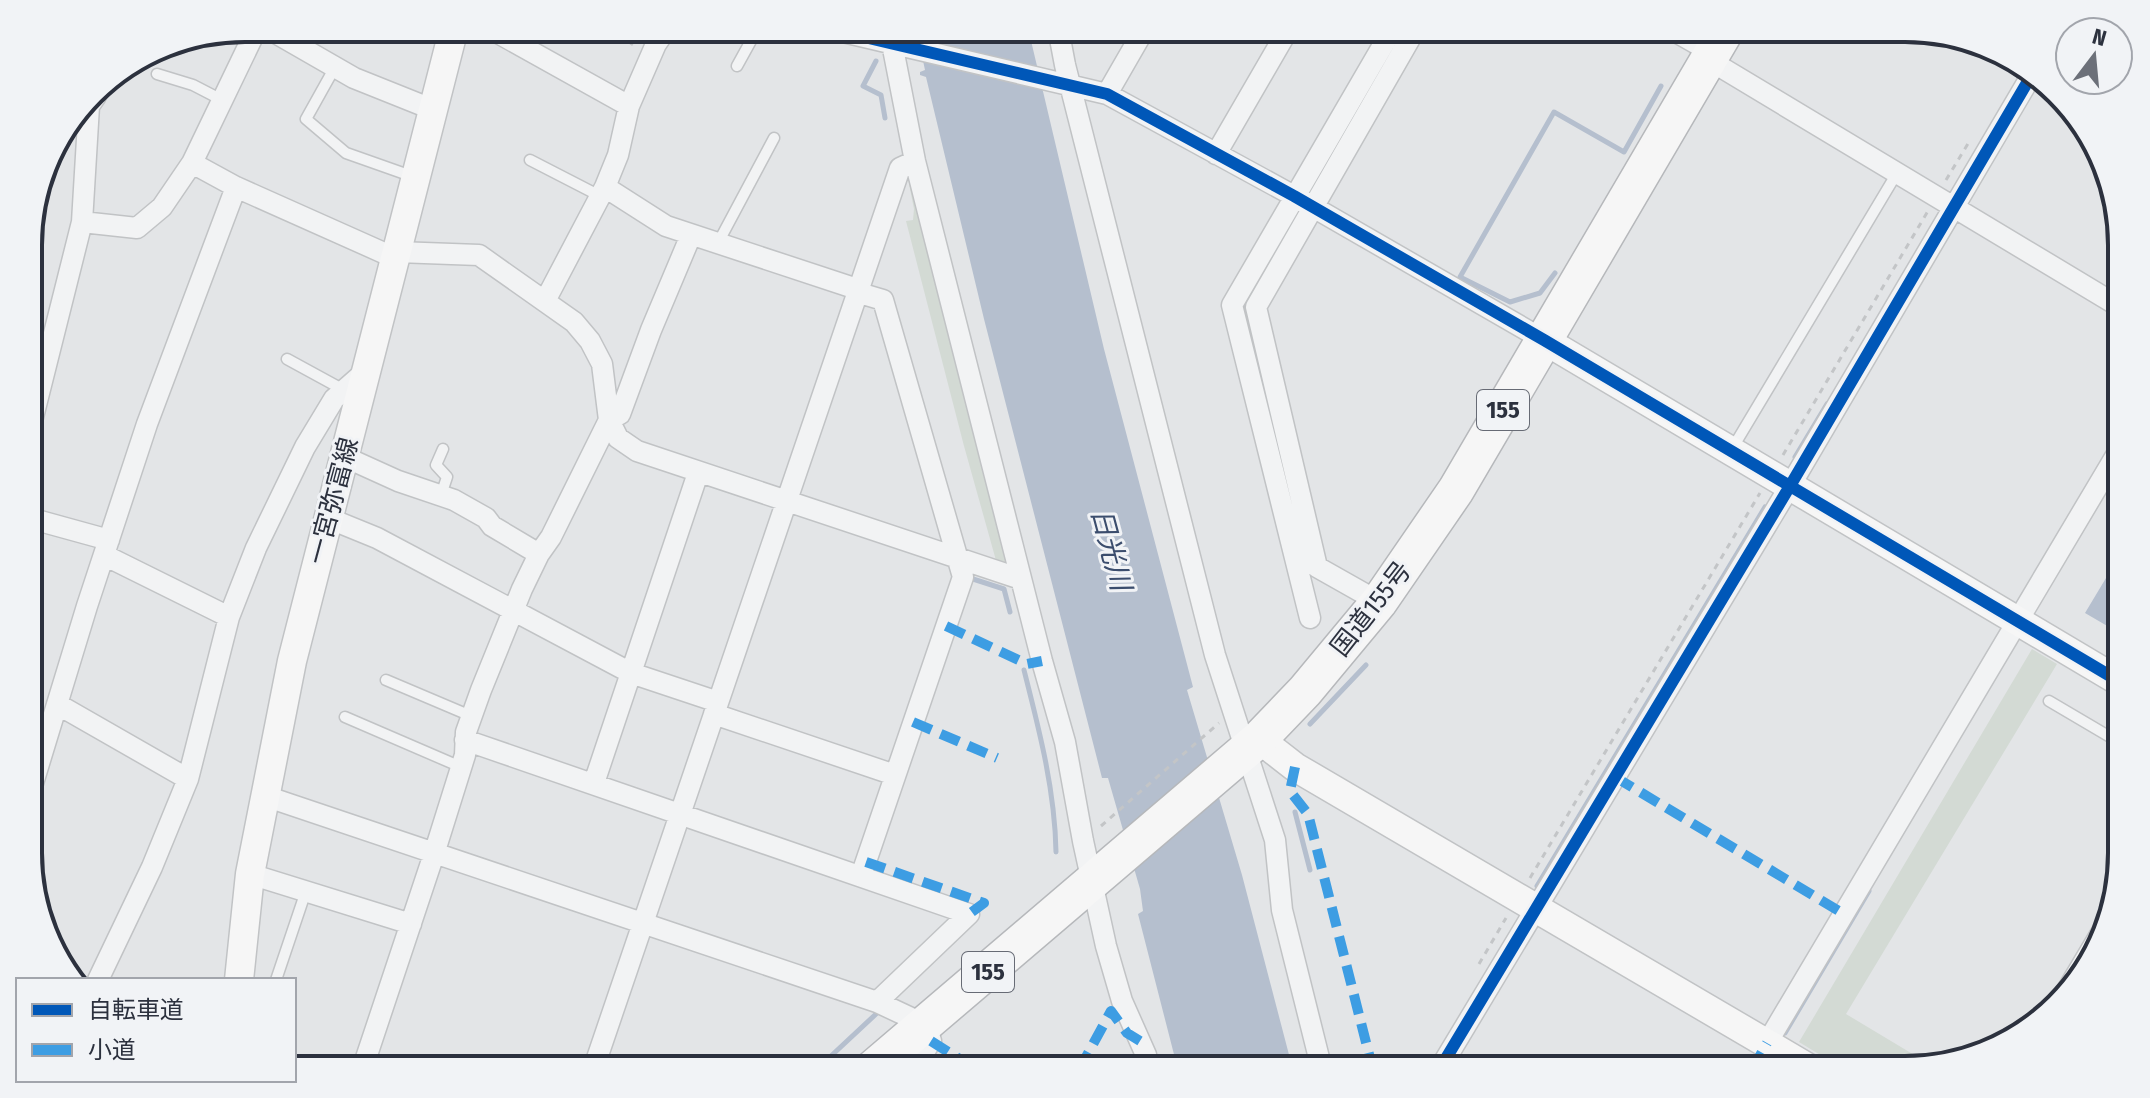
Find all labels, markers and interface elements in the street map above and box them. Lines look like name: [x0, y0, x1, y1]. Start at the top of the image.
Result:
north arrow: [2054, 16, 2134, 96]
text: N: [2089, 22, 2109, 52]
road number: 155: [1477, 390, 1529, 430]
street label: 一宮弥富線: [301, 434, 365, 568]
water label: 日光川: [1084, 504, 1139, 597]
street label: 国道155号: [1324, 555, 1418, 663]
road number: 155: [962, 952, 1014, 992]
legend: [16, 978, 296, 1082]
text: 自転車道: [88, 996, 184, 1024]
text: 小道: [88, 1036, 136, 1064]

